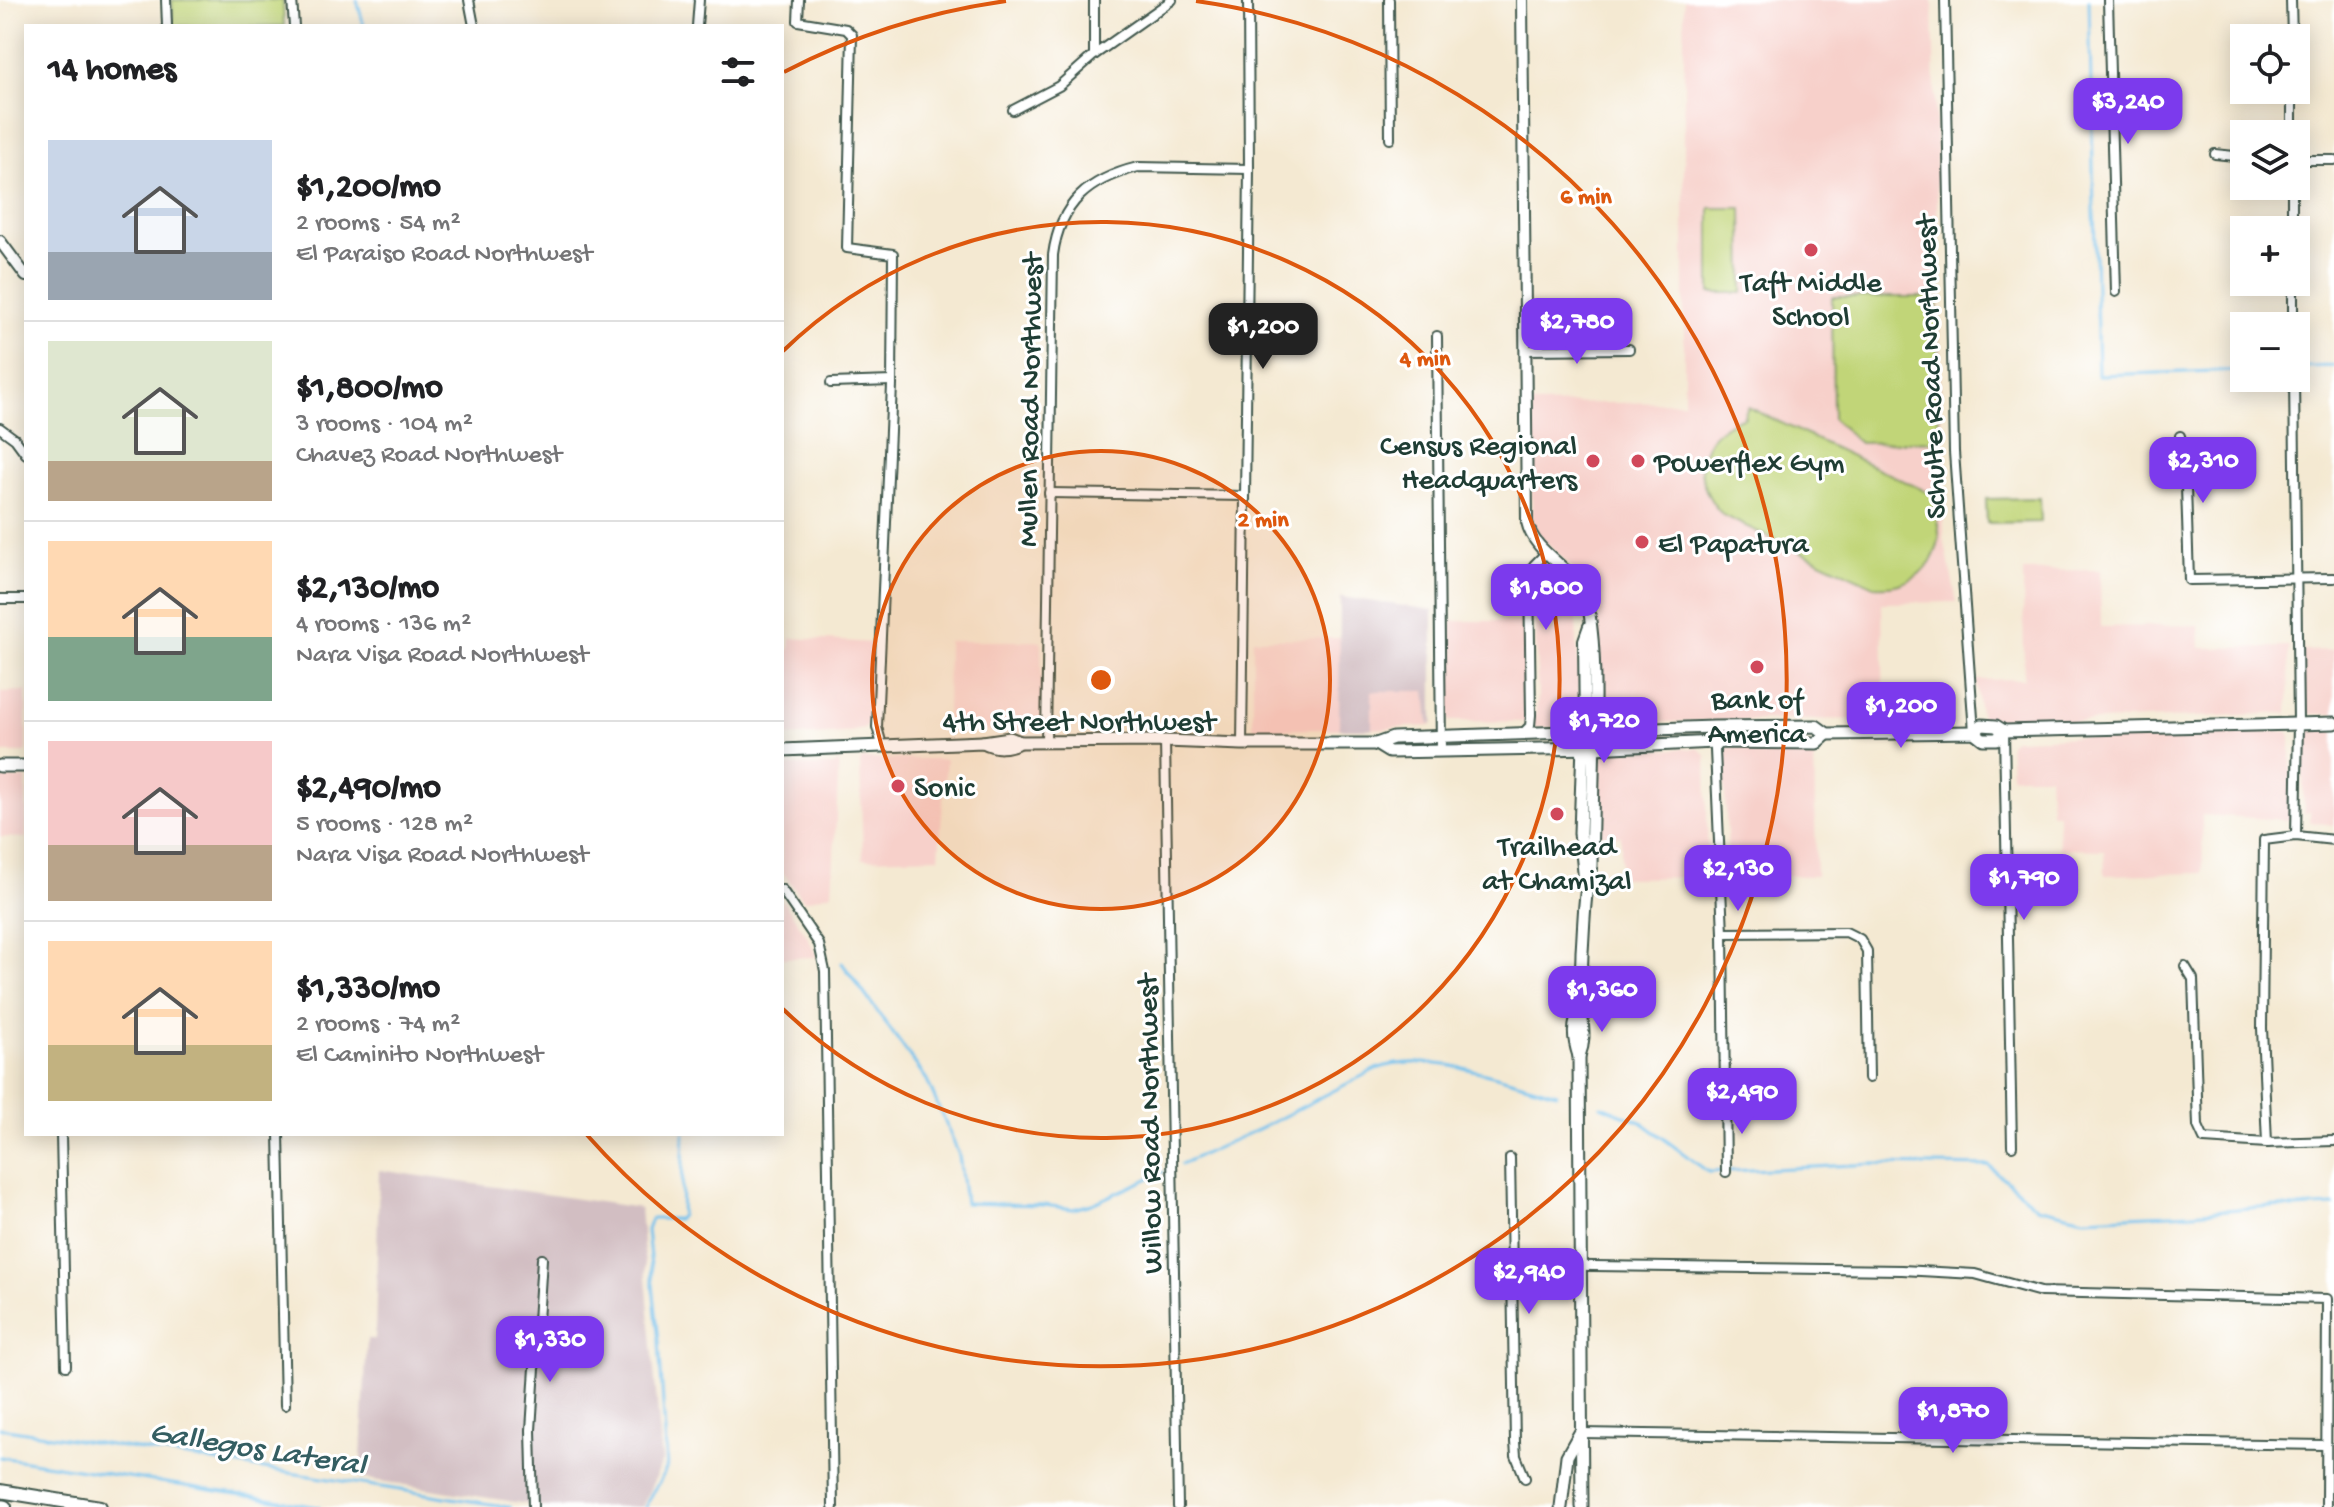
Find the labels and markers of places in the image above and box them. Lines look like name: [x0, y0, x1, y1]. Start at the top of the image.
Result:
pin: $3,240: [2063, 78, 2193, 146]
marker: Taft Middle School: [1802, 241, 1820, 259]
place label: Taft Middle School: [1738, 268, 1882, 337]
pin: $2,780: [1512, 298, 1642, 366]
pin: $1,200: [1198, 303, 1328, 371]
place label: Census Regional Headquarters: [1380, 431, 1578, 500]
pin: $2,310: [2138, 437, 2268, 505]
place label: Powerflex Gym: [1653, 448, 1845, 483]
marker: Census Regional Headquarters: [1584, 452, 1602, 470]
marker: Powerflex Gym: [1629, 452, 1647, 470]
place label: El Papatura: [1658, 529, 1810, 564]
marker: El Papatura: [1633, 533, 1651, 551]
pin: $1,800: [1481, 564, 1611, 632]
marker: Bank of America: [1748, 658, 1766, 676]
centre of rings: [1087, 666, 1115, 694]
pin: $1,200: [1836, 682, 1966, 750]
place label: Bank of America: [1708, 685, 1808, 754]
pin: $1,720: [1539, 697, 1669, 765]
place label: Sonic: [914, 773, 976, 808]
marker: Sonic: [889, 777, 907, 795]
marker: Trailhead at Chamizal: [1548, 805, 1566, 823]
place label: Trailhead at Chamizal: [1482, 832, 1632, 901]
pin: $2,130: [1673, 845, 1803, 913]
pin: $1,790: [1959, 854, 2089, 922]
pin: $1,360: [1537, 966, 1667, 1034]
pin: $2,490: [1677, 1068, 1807, 1136]
pin: $2,940: [1464, 1248, 1594, 1316]
pin: $1,330: [485, 1316, 615, 1384]
pin: $1,870: [1888, 1387, 2018, 1455]

